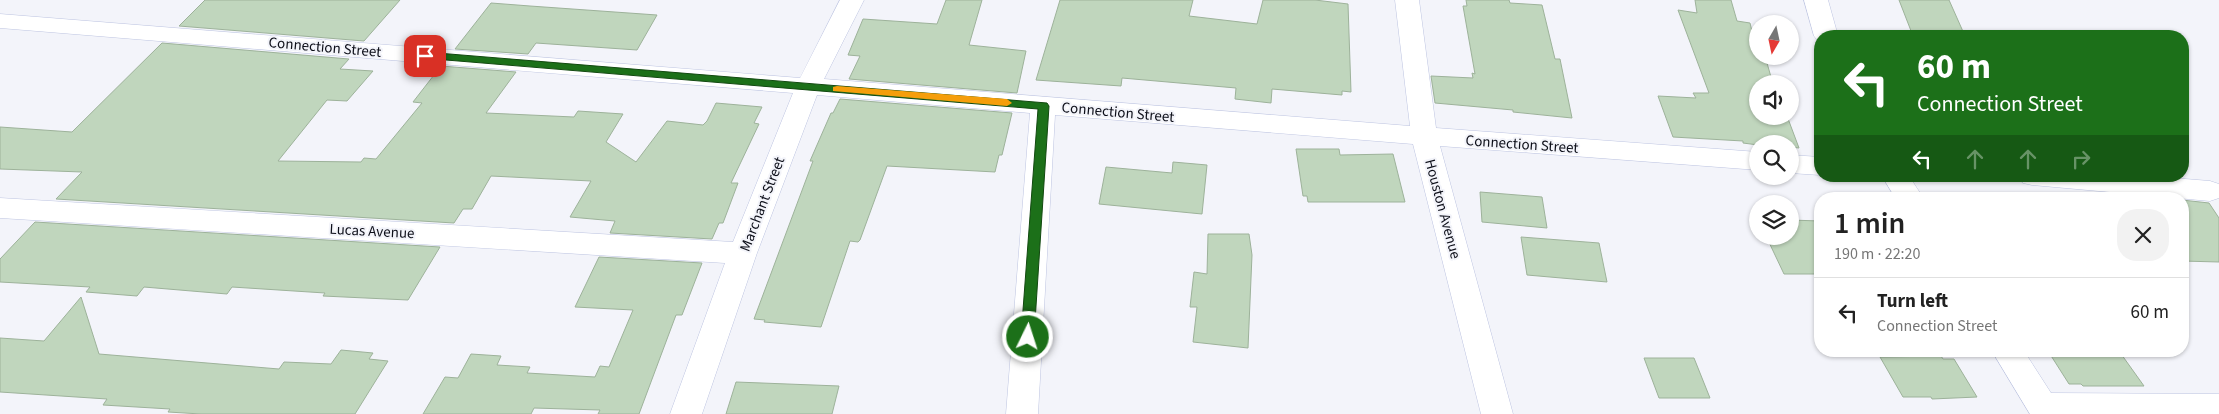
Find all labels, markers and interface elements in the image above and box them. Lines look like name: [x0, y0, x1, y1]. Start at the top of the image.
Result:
north arrow: [1749, 15, 1799, 65]
map controls: [1749, 15, 1799, 245]
street label: Connection Street: [268, 32, 382, 63]
pin: [404, 35, 446, 77]
icon: arrive: [411, 42, 439, 70]
text: 60 m: [1917, 42, 1991, 92]
icon: left: [1834, 50, 1899, 115]
button: sound: [1749, 75, 1799, 125]
text: Connection Street: [1917, 88, 2083, 120]
street label: Connection Street: [1061, 97, 1175, 128]
street label: Connection Street: [1465, 130, 1579, 159]
button: search: [1749, 135, 1799, 185]
icon: left: [1908, 145, 1936, 173]
icon: ahead: [1961, 145, 1989, 173]
icon: ahead: [2014, 145, 2042, 173]
icon: right: [2067, 145, 2095, 173]
street label: Marchant Street: [735, 154, 790, 255]
street label: Houston Avenue: [1419, 157, 1466, 261]
button: layers: [1749, 195, 1799, 245]
text: 1 min: [1834, 202, 1905, 245]
button: close: [2117, 209, 2169, 261]
street label: Lucas Avenue: [329, 219, 415, 244]
text: 190 m · 22:20: [1834, 243, 1921, 265]
text: Turn left: [1877, 288, 1948, 315]
icon: left: [1834, 299, 1862, 327]
text: 60 m: [2131, 299, 2169, 326]
position arrow: [1001, 310, 1053, 362]
text: Connection Street: [1877, 315, 1997, 337]

